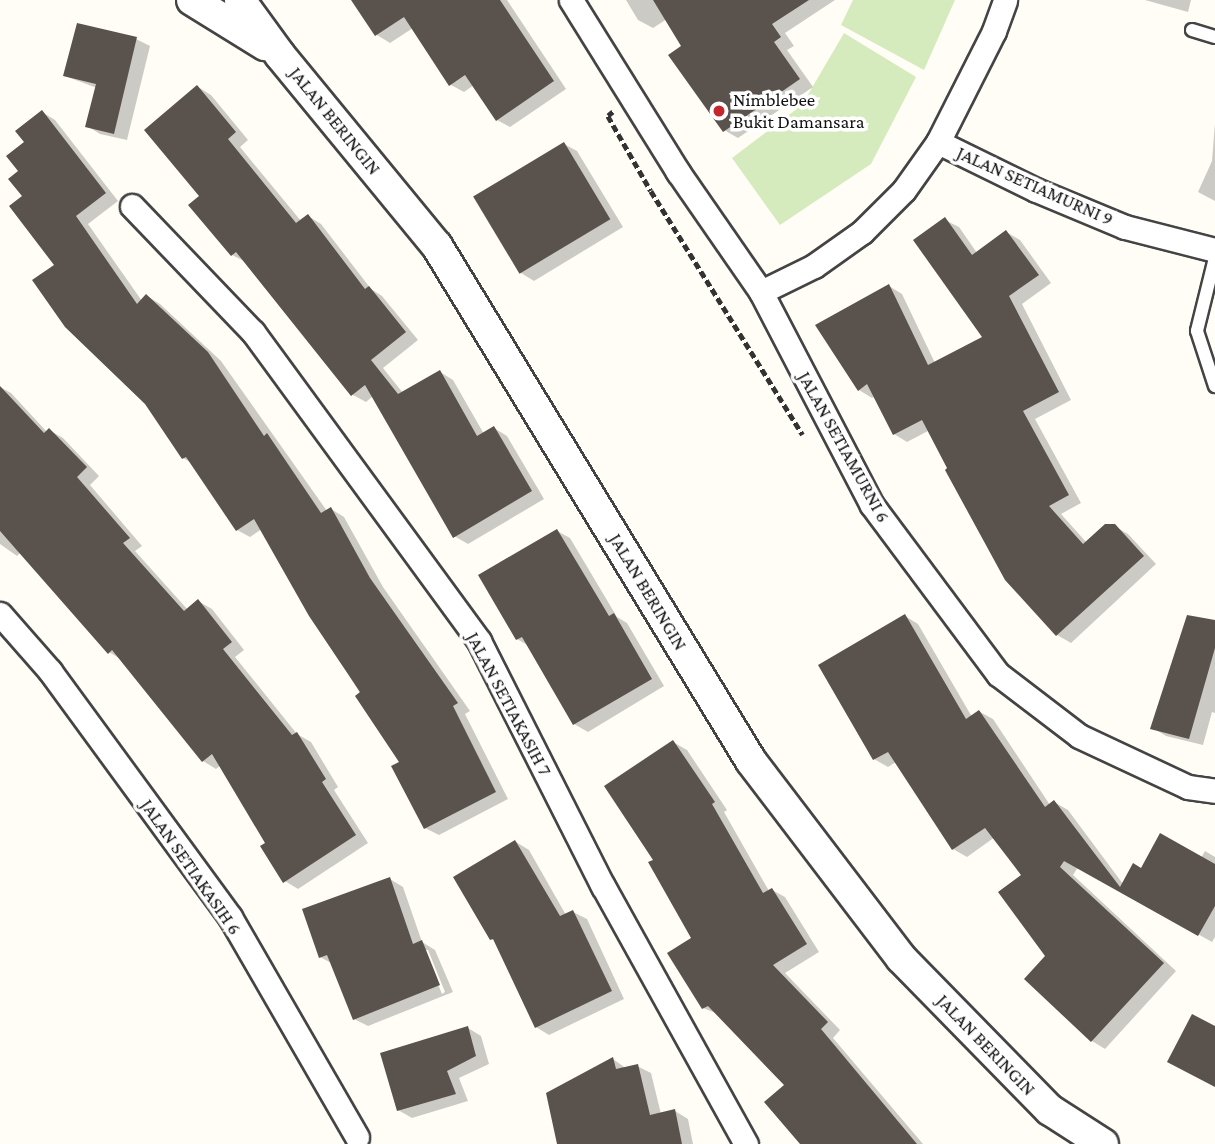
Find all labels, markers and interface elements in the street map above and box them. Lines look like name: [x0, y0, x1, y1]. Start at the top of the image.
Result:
street label: JALAN BERINGIN: [284, 62, 386, 180]
place label: Nimblebee Bukit Damansara: [733, 89, 865, 133]
marker: Nimblebee Bukit Damansara: [711, 103, 727, 119]
street label: JALAN SETIAMURNI 9: [953, 141, 1117, 231]
street label: JALAN SETIAMURNI 6: [793, 368, 895, 526]
street label: JALAN BERINGIN: [604, 529, 692, 655]
street label: JALAN SETIAKASIH 7: [461, 628, 557, 780]
street label: JALAN SETIAKASIH 6: [136, 795, 246, 939]
street label: JALAN BERINGIN: [932, 989, 1040, 1101]

